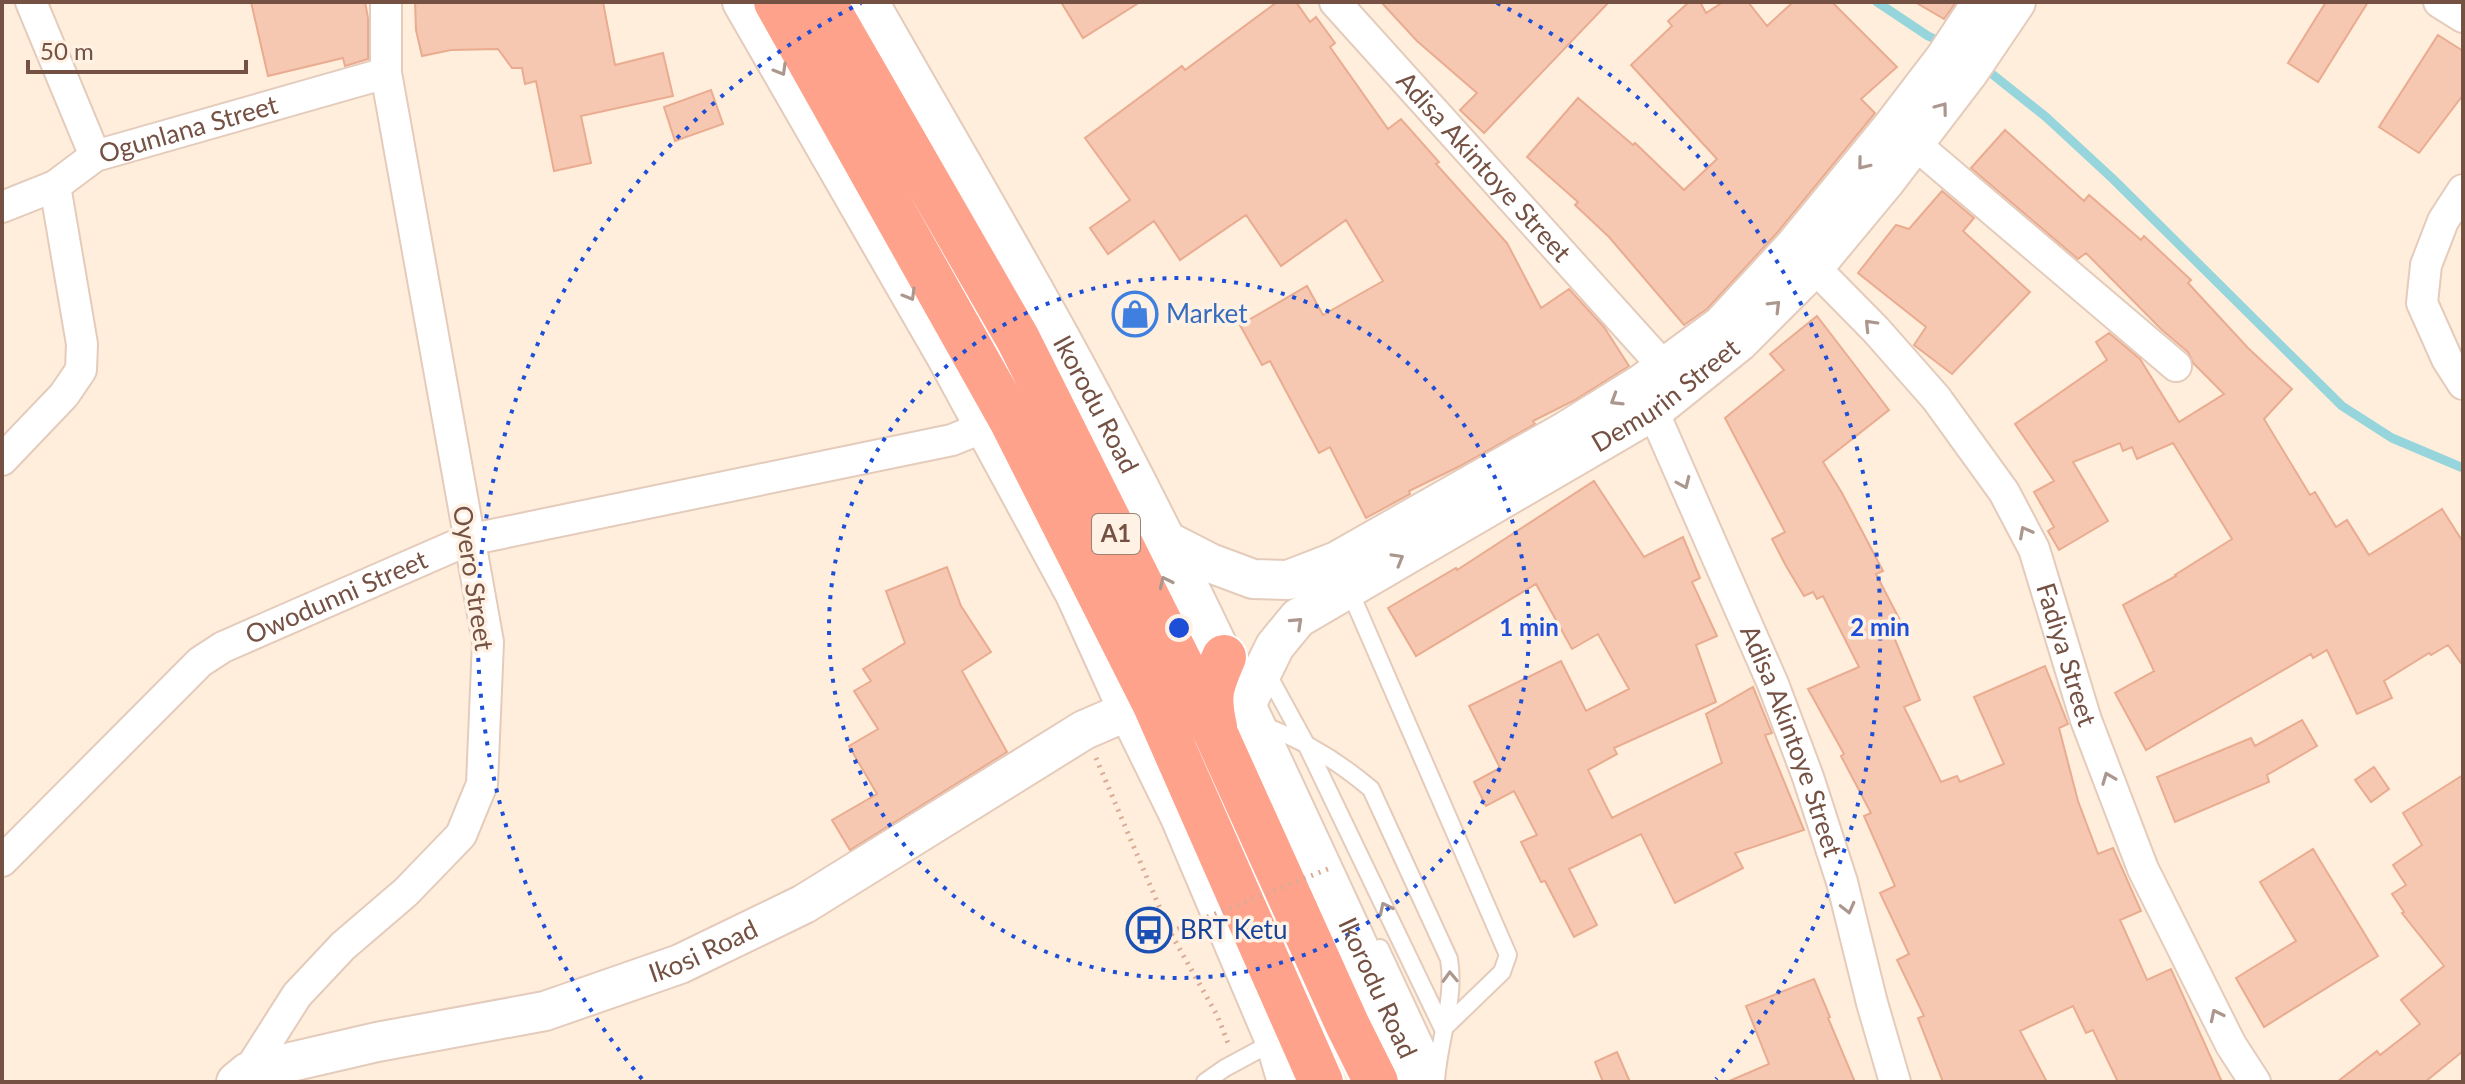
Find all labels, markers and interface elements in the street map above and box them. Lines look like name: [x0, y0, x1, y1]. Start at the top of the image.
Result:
scale bar: [28, 24, 246, 74]
text: 50 m: [40, 36, 94, 65]
one-way arrow: [771, 61, 787, 75]
street label: Adisa Akintoye Street: [1390, 65, 1579, 268]
street label: Ogunlana Street: [95, 88, 282, 169]
one-way arrow: [1933, 102, 1947, 117]
one-way arrow: [1858, 154, 1873, 169]
one-way arrow: [900, 286, 916, 301]
shop icon: Market: [1111, 290, 1159, 338]
place label: Market: [1166, 297, 1248, 329]
one-way arrow: [1766, 301, 1780, 315]
one-way arrow: [1866, 319, 1880, 334]
street label: Ikorodu Road: [1047, 329, 1146, 478]
street label: Demurin Street: [1585, 331, 1746, 458]
one-way arrow: [1610, 390, 1625, 405]
one-way arrow: [1675, 475, 1691, 489]
street label: Oyero Street: [447, 503, 501, 653]
road number: A1: [1092, 514, 1140, 554]
one-way arrow: [2020, 526, 2035, 541]
street label: Owodunni Street: [240, 543, 433, 650]
one-way arrow: [1389, 553, 1404, 569]
one-way arrow: [1159, 575, 1174, 590]
street label: Fadiya Street: [2030, 579, 2104, 731]
text: 1 min: [1499, 612, 1559, 641]
text: 2 min: [1850, 612, 1910, 641]
centre of rings: [1165, 614, 1193, 642]
one-way arrow: [1288, 617, 1302, 632]
street label: Adisa Akintoye Street: [1734, 620, 1850, 861]
one-way arrow: [2101, 772, 2118, 786]
one-way arrow: [1839, 900, 1856, 914]
one-way arrow: [1379, 902, 1395, 917]
bus stop icon: BRT Ketu: [1125, 906, 1173, 954]
street label: Ikosi Road: [644, 912, 762, 989]
street label: Ikorodu Road: [1332, 912, 1425, 1063]
place label: BRT Ketu: [1180, 913, 1287, 945]
one-way arrow: [1442, 971, 1459, 983]
one-way arrow: [2210, 1008, 2226, 1023]

